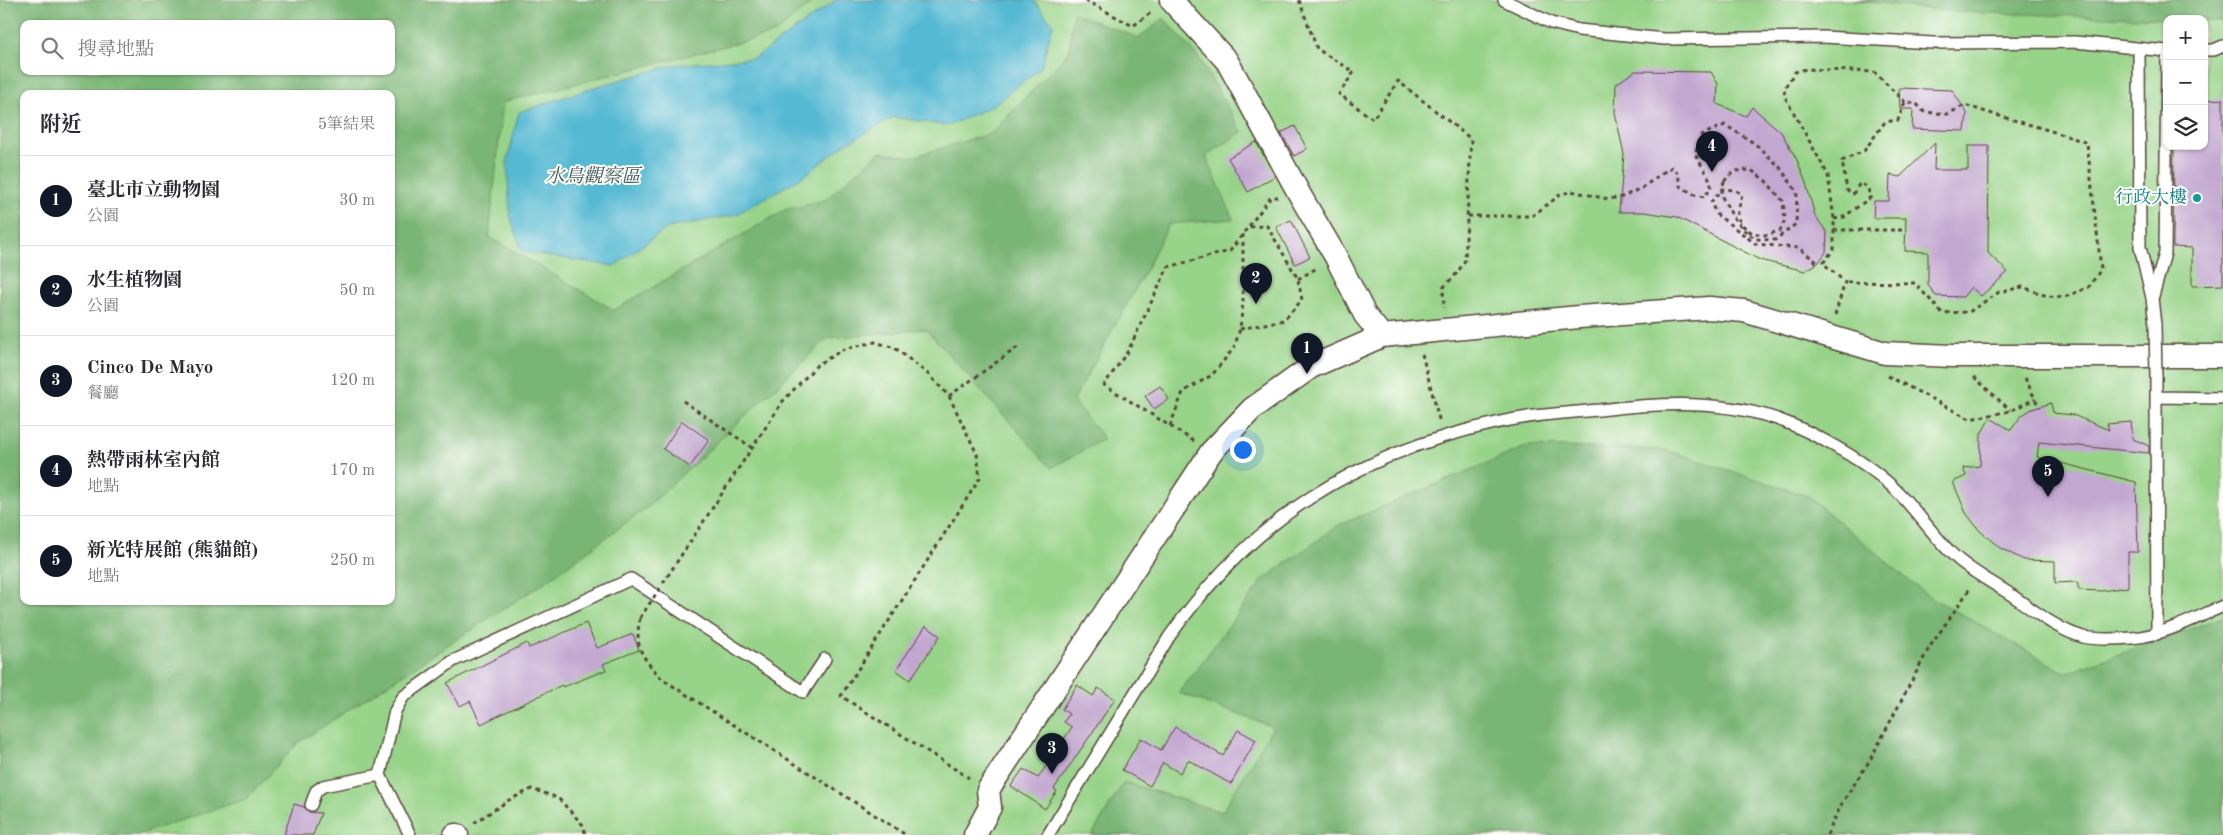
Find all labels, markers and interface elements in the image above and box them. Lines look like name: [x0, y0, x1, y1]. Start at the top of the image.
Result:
map controls: [2163, 15, 2208, 150]
button: +: [2163, 15, 2208, 60]
search box: [20, 20, 395, 75]
icon: search: [38, 34, 66, 62]
text: 搜尋地點: [78, 41, 154, 60]
button: −: [2163, 60, 2208, 105]
button: layers: [2163, 105, 2208, 150]
text: 附近: [40, 115, 82, 136]
text: 5筆結果: [318, 117, 375, 133]
pin: 4: [1696, 131, 1728, 172]
water label: 水鳥觀察區: [545, 165, 642, 187]
text: 臺北市立動物園: [87, 182, 220, 201]
place label: 行政大樓: [2115, 187, 2187, 207]
marker: 行政大樓: [2191, 192, 2203, 204]
text: 1: [51, 193, 61, 209]
text: 30 m: [339, 193, 375, 209]
text: 公園: [87, 209, 119, 225]
pin: 2: [1240, 263, 1272, 304]
text: 水生植物園: [87, 272, 182, 291]
text: 2: [51, 283, 61, 299]
text: 50 m: [339, 283, 375, 299]
text: 公園: [87, 299, 119, 315]
pin: 1: [1291, 333, 1323, 374]
text: Cinco De Mayo: [87, 359, 213, 378]
text: 3: [51, 373, 61, 389]
text: 120 m: [330, 373, 375, 389]
text: 餐廳: [87, 386, 119, 402]
your location: [1230, 437, 1256, 463]
text: 熱帶雨林室內館: [87, 452, 220, 471]
pin: 5: [2032, 456, 2064, 497]
text: 4: [51, 463, 61, 479]
text: 170 m: [330, 463, 375, 479]
text: 地點: [87, 479, 119, 495]
text: 新光特展館 (熊貓館): [87, 542, 258, 561]
text: 5: [51, 553, 61, 569]
text: 250 m: [330, 553, 375, 569]
text: 地點: [87, 569, 119, 585]
pin: 3: [1036, 733, 1068, 774]

